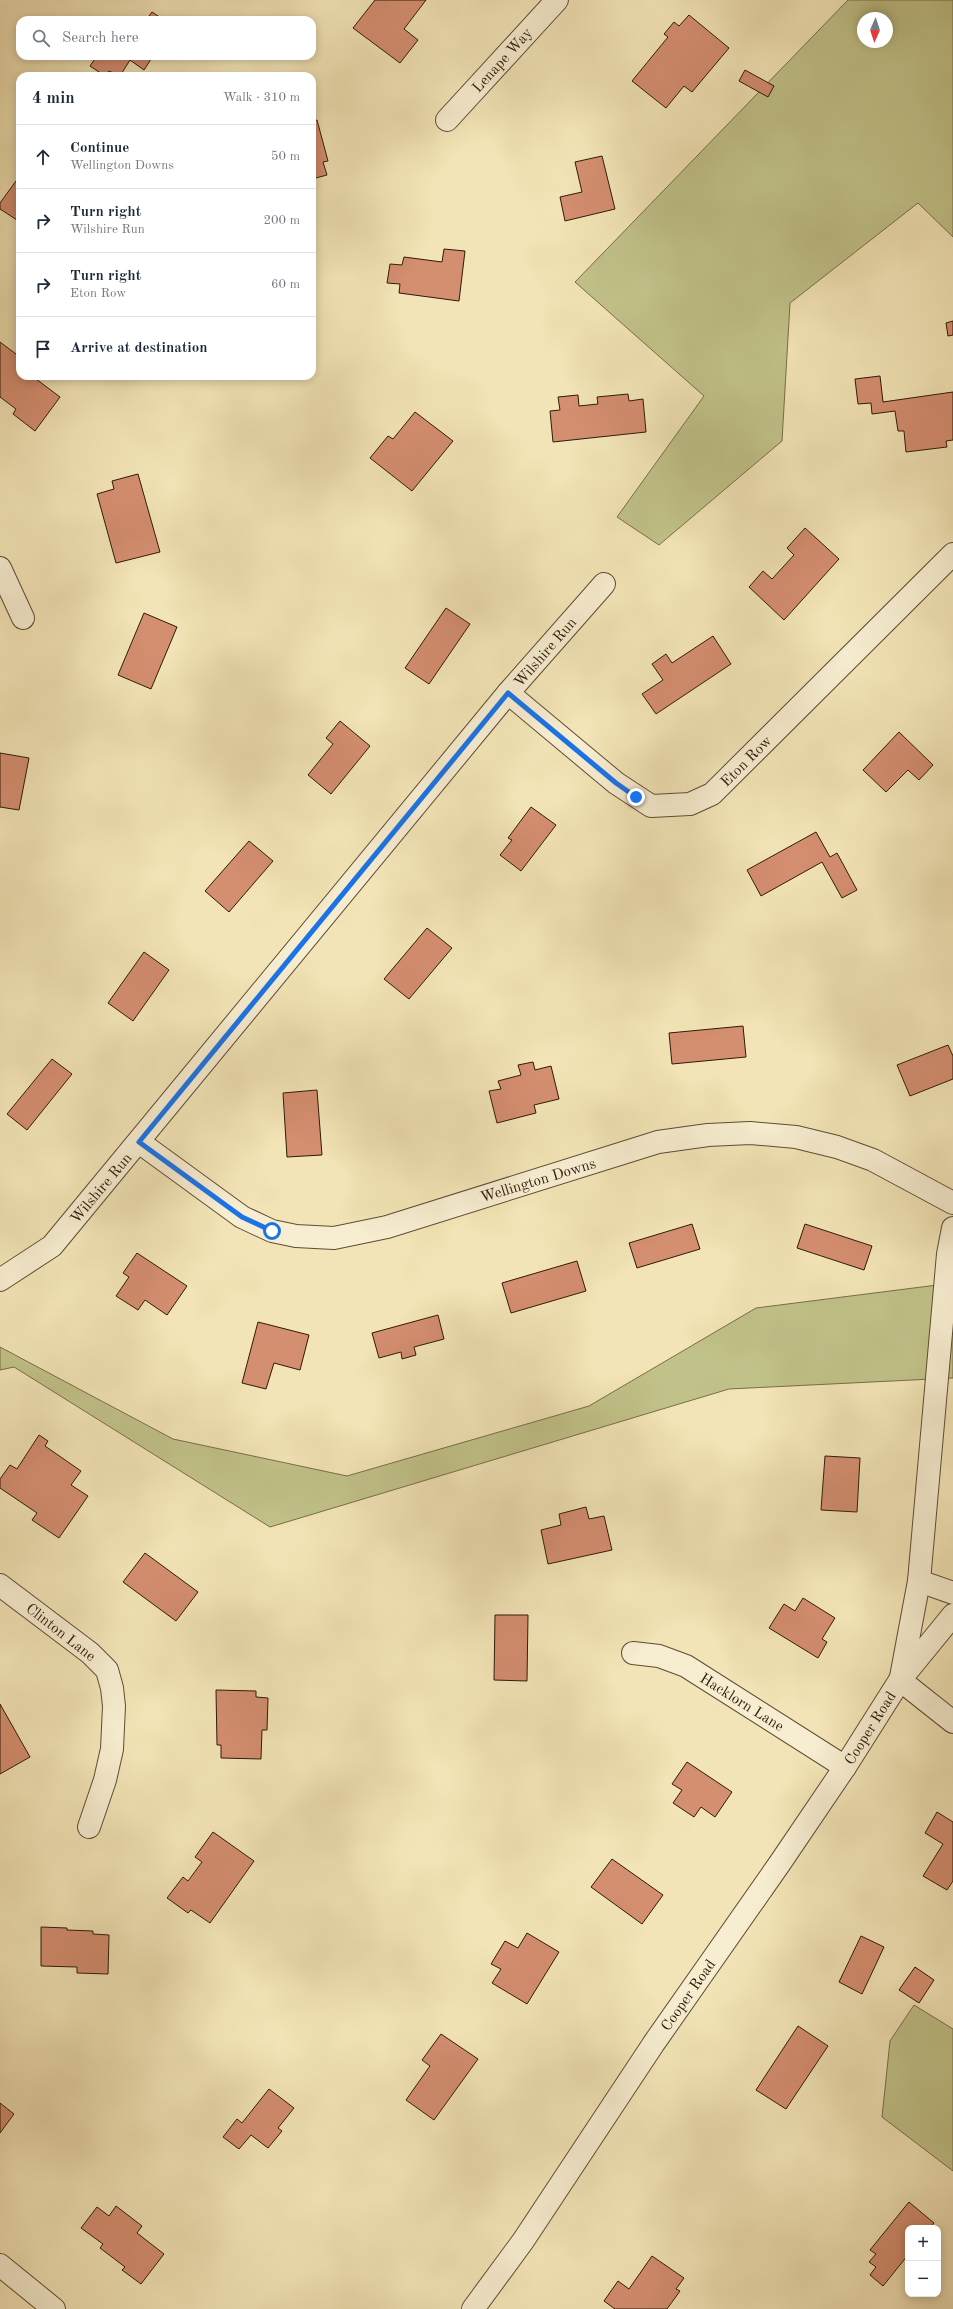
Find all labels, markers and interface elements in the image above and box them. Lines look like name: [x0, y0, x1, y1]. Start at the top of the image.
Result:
north arrow: [857, 12, 893, 48]
search box: [16, 16, 316, 60]
street label: Lenape Way: [470, 26, 536, 96]
icon: search: [30, 27, 52, 49]
text: Search here: [62, 31, 139, 46]
text: 4 min: [32, 90, 75, 107]
text: Walk · 310 m: [223, 91, 300, 104]
text: Continue: [70, 141, 129, 156]
icon: ahead: [32, 146, 54, 168]
text: 50 m: [271, 150, 300, 163]
text: Wellington Downs: [70, 159, 174, 172]
text: Turn right: [70, 205, 141, 220]
icon: right: [32, 210, 54, 232]
text: 200 m: [263, 214, 300, 227]
text: Wilshire Run: [70, 223, 145, 236]
text: Turn right: [70, 269, 141, 284]
icon: right: [32, 274, 54, 296]
text: 60 m: [271, 278, 300, 291]
text: Eton Row: [70, 287, 126, 300]
icon: arrive: [32, 338, 54, 360]
text: Arrive at destination: [70, 341, 208, 356]
street label: Wilshire Run: [512, 616, 580, 690]
street label: Eton Row: [719, 734, 776, 790]
route end: [627, 788, 645, 806]
street label: Wilshire Run: [69, 1151, 136, 1227]
street label: Wellington Downs: [479, 1157, 598, 1206]
route start: [263, 1222, 281, 1240]
street label: Clinton Lane: [22, 1602, 98, 1665]
street label: Hacklorn Lane: [697, 1671, 786, 1735]
street label: Cooper Road: [843, 1689, 900, 1768]
street label: Cooper Road: [659, 1957, 719, 2034]
map controls: [905, 2225, 941, 2297]
button: +: [905, 2225, 941, 2261]
button: −: [905, 2261, 941, 2297]

